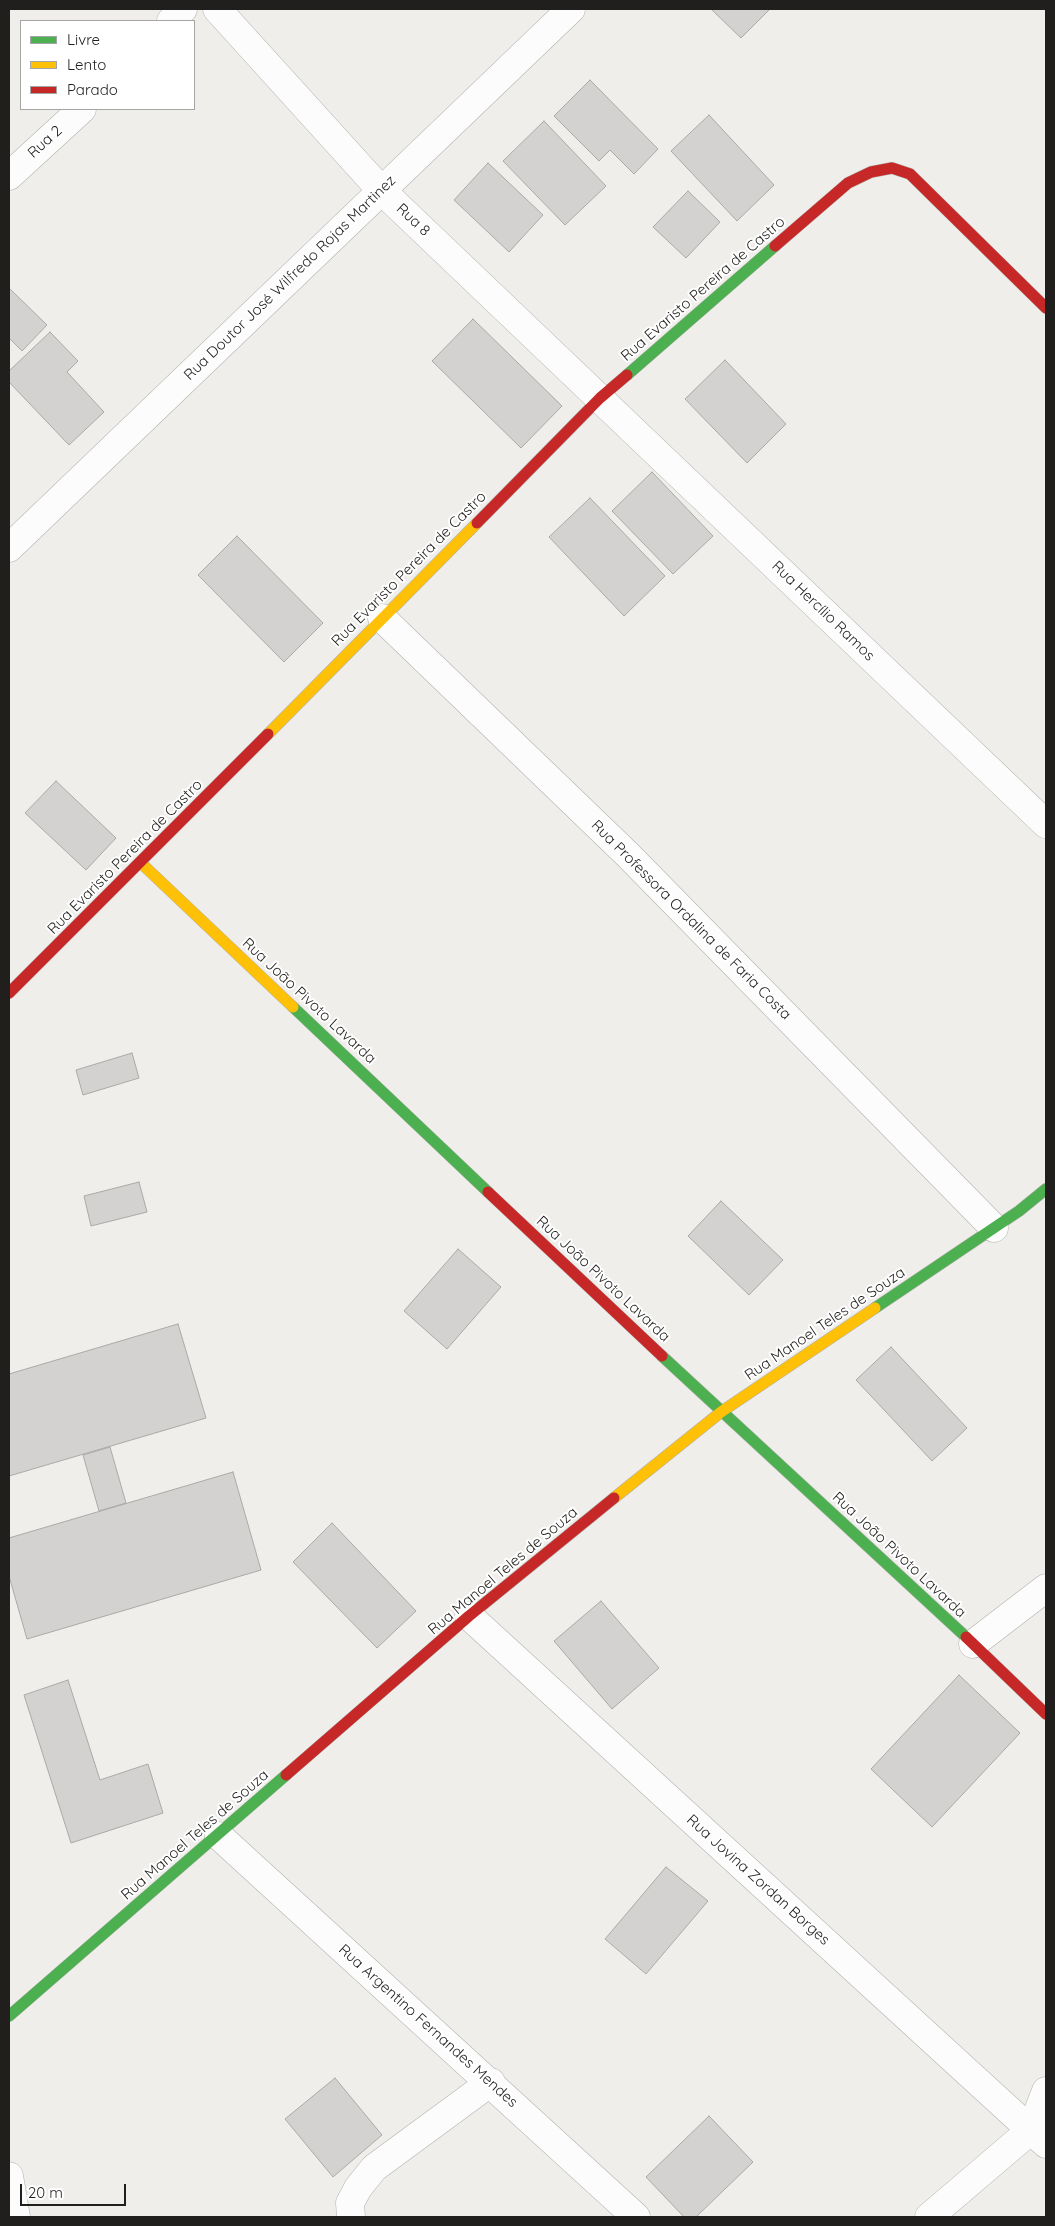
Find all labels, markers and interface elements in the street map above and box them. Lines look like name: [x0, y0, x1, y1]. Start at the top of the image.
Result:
legend: [20, 20, 195, 110]
text: Livre: [67, 30, 100, 49]
text: Lento: [67, 55, 106, 74]
text: Parado: [67, 80, 118, 99]
street label: Rua 2: [24, 122, 66, 162]
street label: Rua Doutor José Wilfredo Rojas Martinez: [180, 172, 400, 384]
street label: Rua 8: [392, 200, 434, 240]
street label: Rua Evaristo Pereira de Castro: [617, 213, 789, 365]
street label: Rua Evaristo Pereira de Castro: [328, 488, 490, 650]
street label: Rua Hercílio Ramos: [768, 557, 878, 665]
street label: Rua Evaristo Pereira de Castro: [44, 776, 206, 938]
street label: Rua Professora Ordalina de Faria Costa: [587, 816, 795, 1024]
street label: Rua João Pivoto Lavarda: [238, 934, 380, 1068]
street label: Rua João Pivoto Lavarda: [532, 1212, 674, 1346]
street label: Rua Manoel Teles de Souza: [741, 1264, 909, 1384]
street label: Rua João Pivoto Lavarda: [828, 1488, 970, 1622]
street label: Rua Manoel Teles de Souza: [425, 1503, 581, 1639]
street label: Rua Manoel Teles de Souza: [118, 1766, 272, 1904]
street label: Rua Jovina Zordan Borges: [683, 1811, 833, 1949]
street label: Rua Argentino Fernandes Mendes: [335, 1941, 521, 2111]
scale bar: [22, 2174, 129, 2206]
text: 20 m: [28, 2183, 63, 2202]

